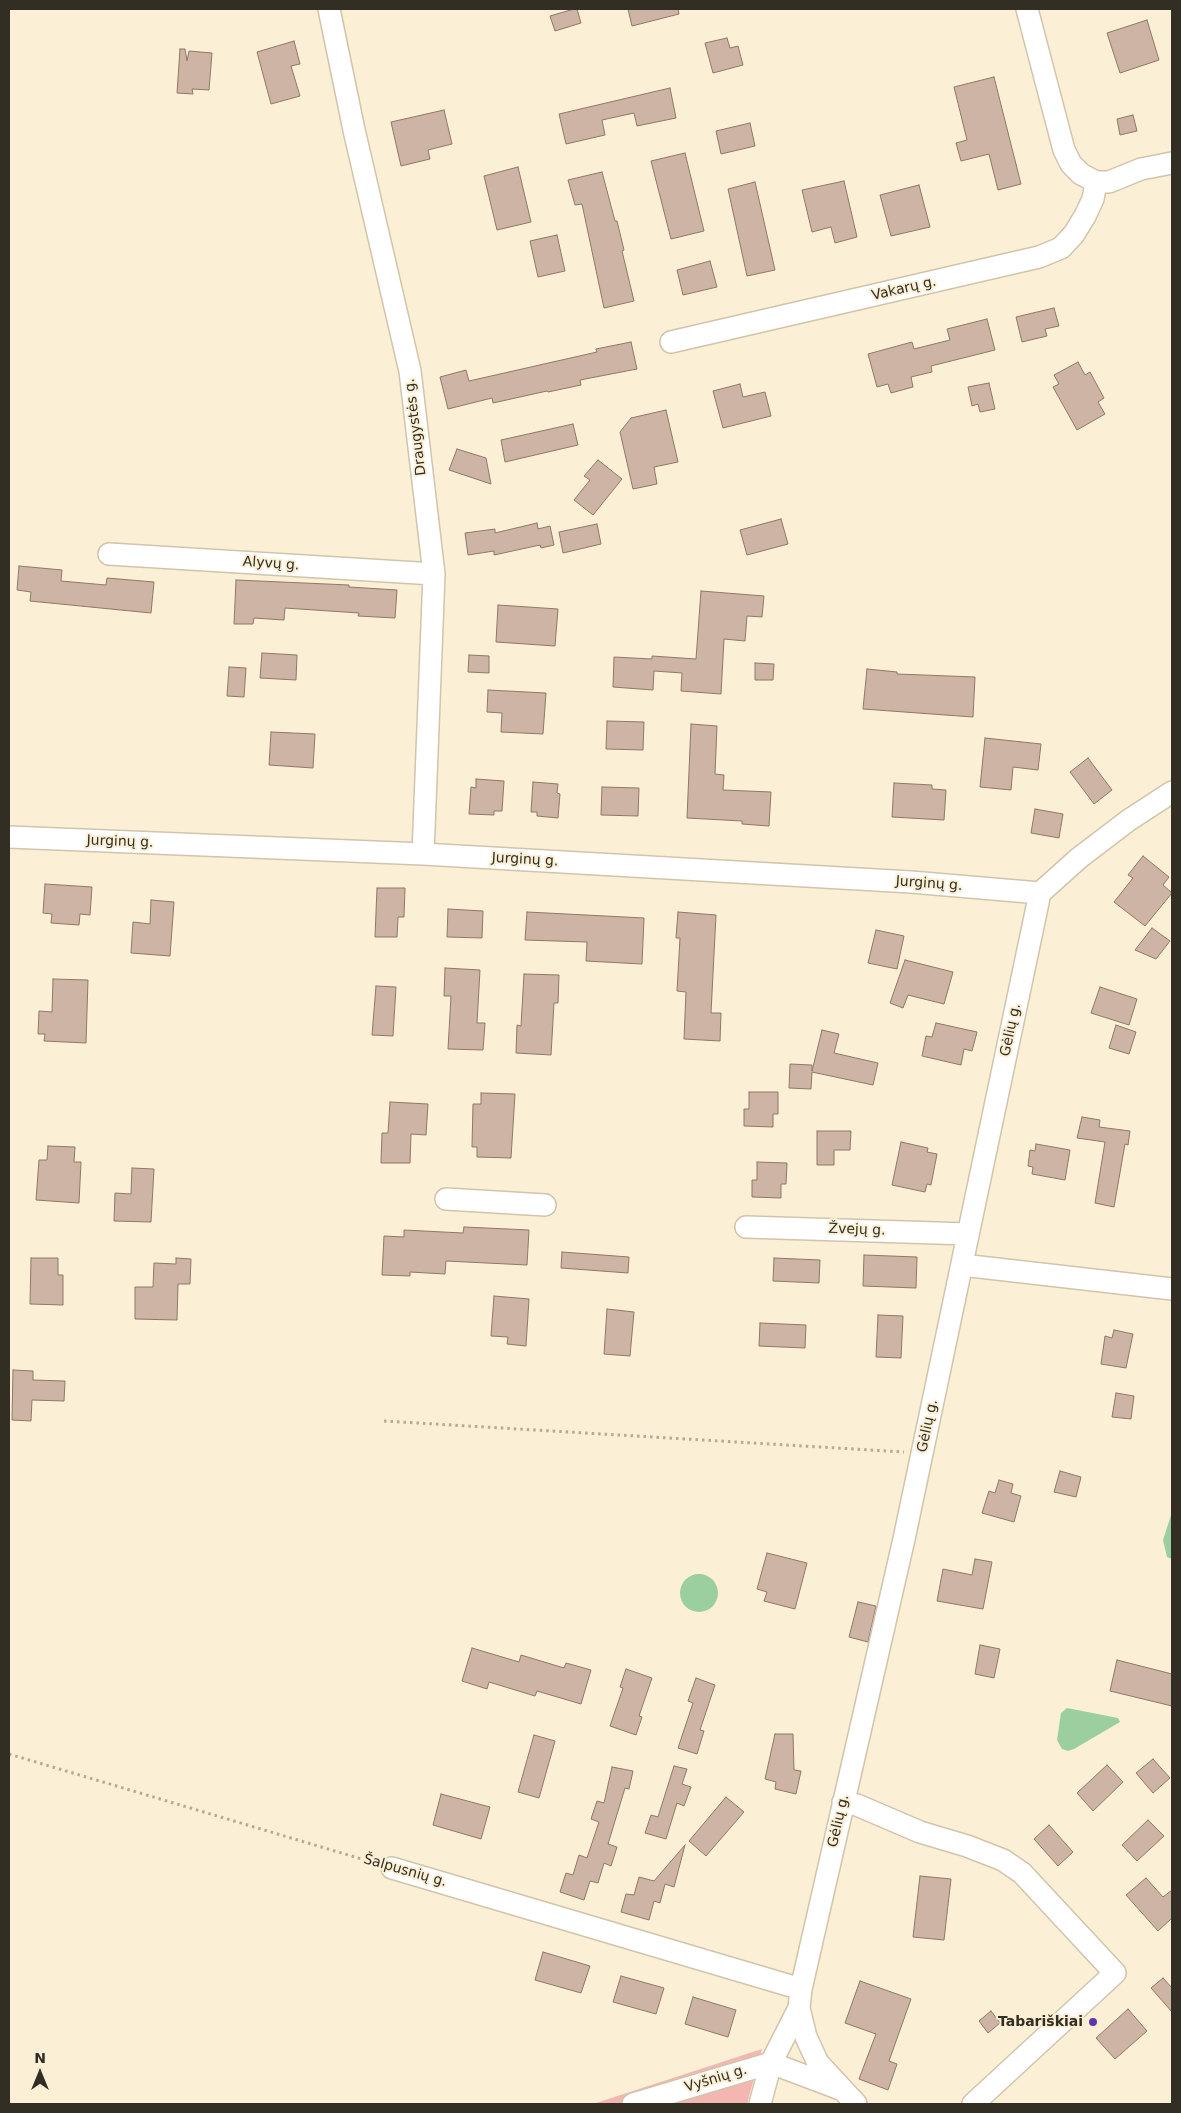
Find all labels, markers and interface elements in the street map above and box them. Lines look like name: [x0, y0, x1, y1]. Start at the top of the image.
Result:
street label: Vakarų g.: [870, 273, 938, 305]
street label: Draugystės g.: [402, 378, 430, 476]
street label: Alyvų g.: [242, 554, 300, 574]
street label: Jurginų g.: [86, 832, 154, 852]
street label: Jurginų g.: [491, 850, 559, 870]
street label: Jurginų g.: [895, 873, 963, 895]
street label: Gėlių g.: [997, 1002, 1025, 1058]
street label: Žvejų g.: [828, 1221, 886, 1239]
street label: Gėlių g.: [914, 1398, 942, 1454]
street label: Gėlių g.: [825, 1793, 853, 1849]
street label: Šalpusnių g.: [361, 1851, 449, 1891]
place label: Tabariškiai: [998, 2014, 1083, 2030]
marker: Tabariškiai: [1087, 2016, 1099, 2028]
north arrow: [15, 2048, 65, 2098]
text: N: [34, 2050, 46, 2066]
street label: Vyšnių g.: [683, 2062, 749, 2096]

